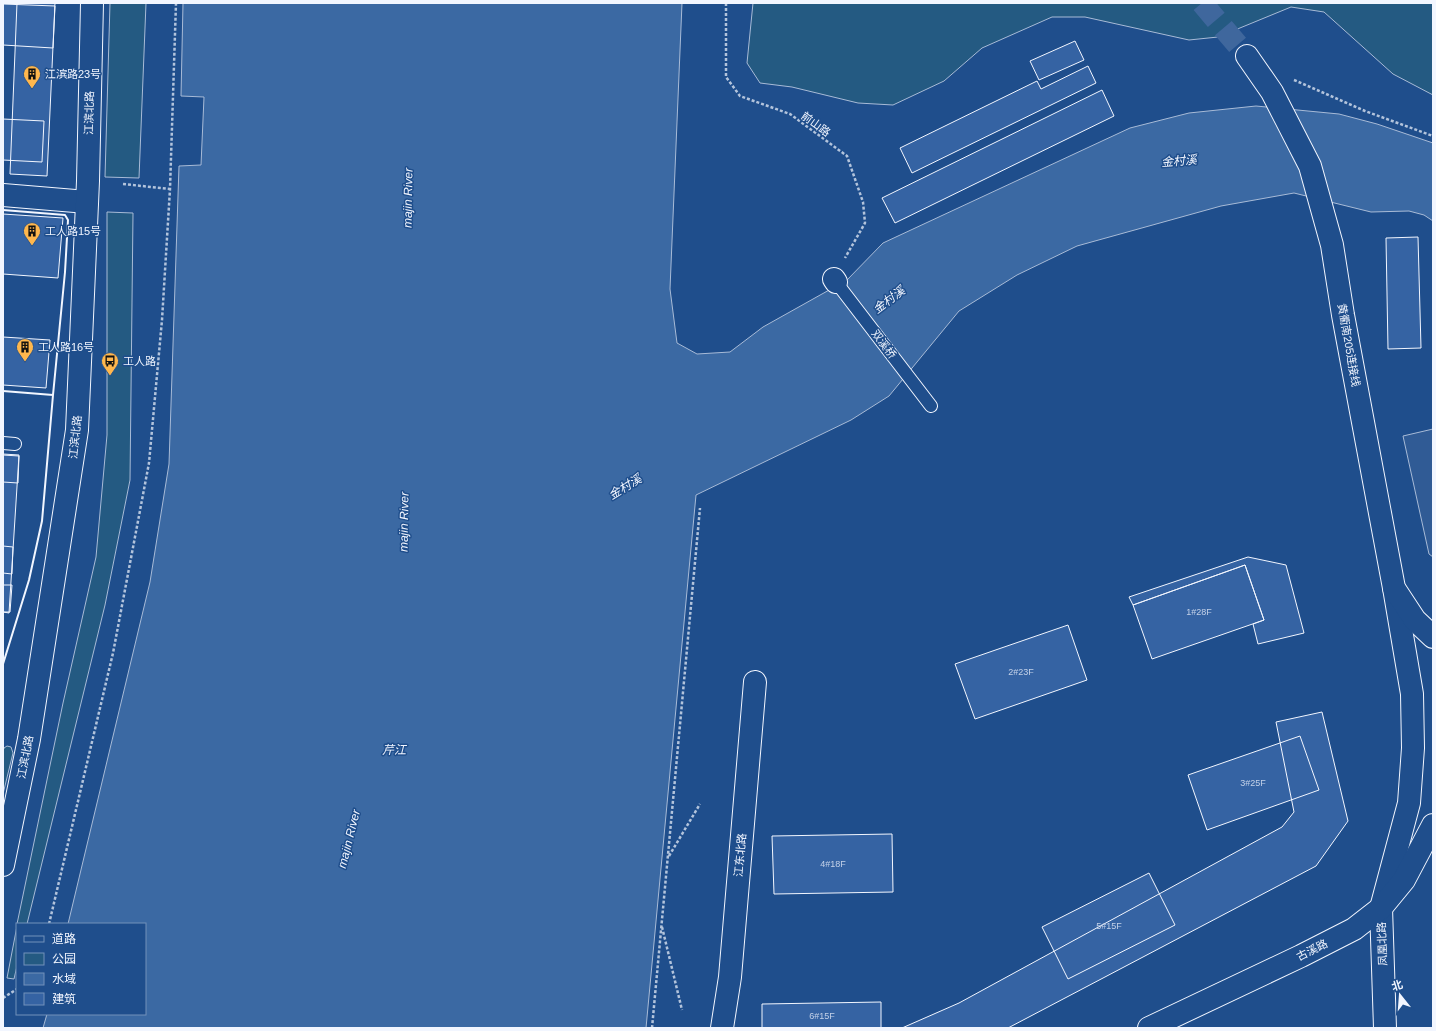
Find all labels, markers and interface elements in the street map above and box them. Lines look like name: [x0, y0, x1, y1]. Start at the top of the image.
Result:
building icon: 江滨路23号: [22, 64, 42, 89]
place label: 江滨路23号: [45, 68, 101, 80]
street label: 江滨北路: [83, 91, 95, 135]
street label: 前山路: [799, 109, 833, 139]
water label: 金村溪: [1160, 152, 1200, 170]
water label: majin River: [400, 167, 416, 228]
building icon: 工人路15号: [22, 221, 42, 246]
place label: 工人路15号: [45, 225, 101, 237]
water label: 金村溪: [870, 282, 909, 316]
street label: 黄衢南205连接线: [1336, 302, 1362, 388]
street label: 双溪桥: [869, 327, 899, 361]
building icon: 工人路16号: [15, 337, 35, 362]
place label: 工人路16号: [38, 341, 94, 353]
bus stop icon: 工人路: [100, 351, 120, 376]
place label: 工人路: [123, 355, 156, 367]
street label: 江滨北路: [67, 414, 83, 460]
water label: 金村溪: [606, 471, 646, 502]
water label: majin River: [396, 491, 412, 552]
house number: 1#28F: [1186, 607, 1212, 617]
house number: 2#23F: [1008, 667, 1034, 677]
street label: 江滨北路: [15, 734, 35, 780]
water label: 芹江: [382, 743, 408, 757]
house number: 3#25F: [1240, 778, 1266, 788]
water label: majin River: [335, 807, 363, 870]
street label: 江东北路: [732, 833, 748, 877]
house number: 4#18F: [820, 859, 846, 869]
house number: 5#15F: [1096, 921, 1122, 931]
street label: 凤凰北路: [1375, 922, 1389, 966]
legend: [16, 923, 146, 1015]
text: 道路: [52, 932, 76, 946]
street label: 古溪路: [1295, 937, 1329, 963]
text: 公园: [52, 952, 76, 966]
text: 水域: [52, 972, 76, 986]
north arrow: [1380, 975, 1420, 1015]
text: 北: [1390, 978, 1404, 993]
text: 建筑: [52, 992, 76, 1006]
house number: 6#15F: [809, 1011, 835, 1021]

